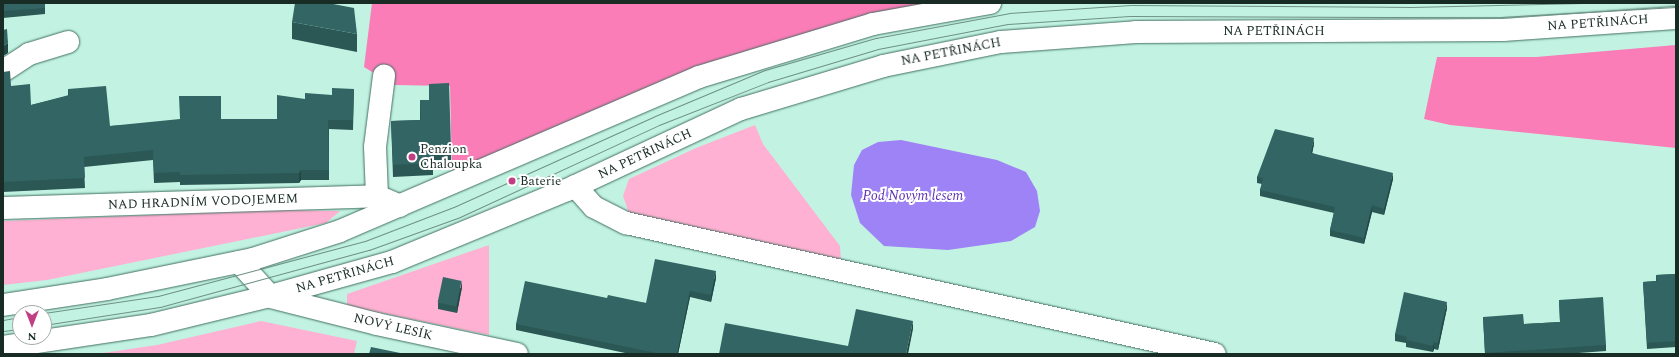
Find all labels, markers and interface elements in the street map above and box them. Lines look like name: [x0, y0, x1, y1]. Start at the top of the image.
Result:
street label: NA PETŘINÁCH: [1547, 12, 1649, 34]
street label: NA PETŘINÁCH: [1223, 23, 1325, 39]
street label: NA PETŘINÁCH: [900, 35, 1002, 69]
street label: NA PETŘINÁCH: [596, 125, 694, 183]
place label: Penzion Chaloupka: [420, 142, 482, 173]
marker: Penzion Chaloupka: [407, 152, 417, 162]
place label: Baterie: [520, 173, 561, 189]
marker: Baterie: [507, 176, 517, 186]
water label: Pod Novým lesem: [863, 188, 963, 204]
street label: NAD HRADNÍM VODOJEMEM: [108, 191, 298, 213]
street label: NA PETŘINÁCH: [294, 254, 396, 296]
north arrow: [12, 305, 52, 345]
street label: NOVÝ LESÍK: [352, 310, 434, 344]
text: N: [28, 328, 37, 345]

